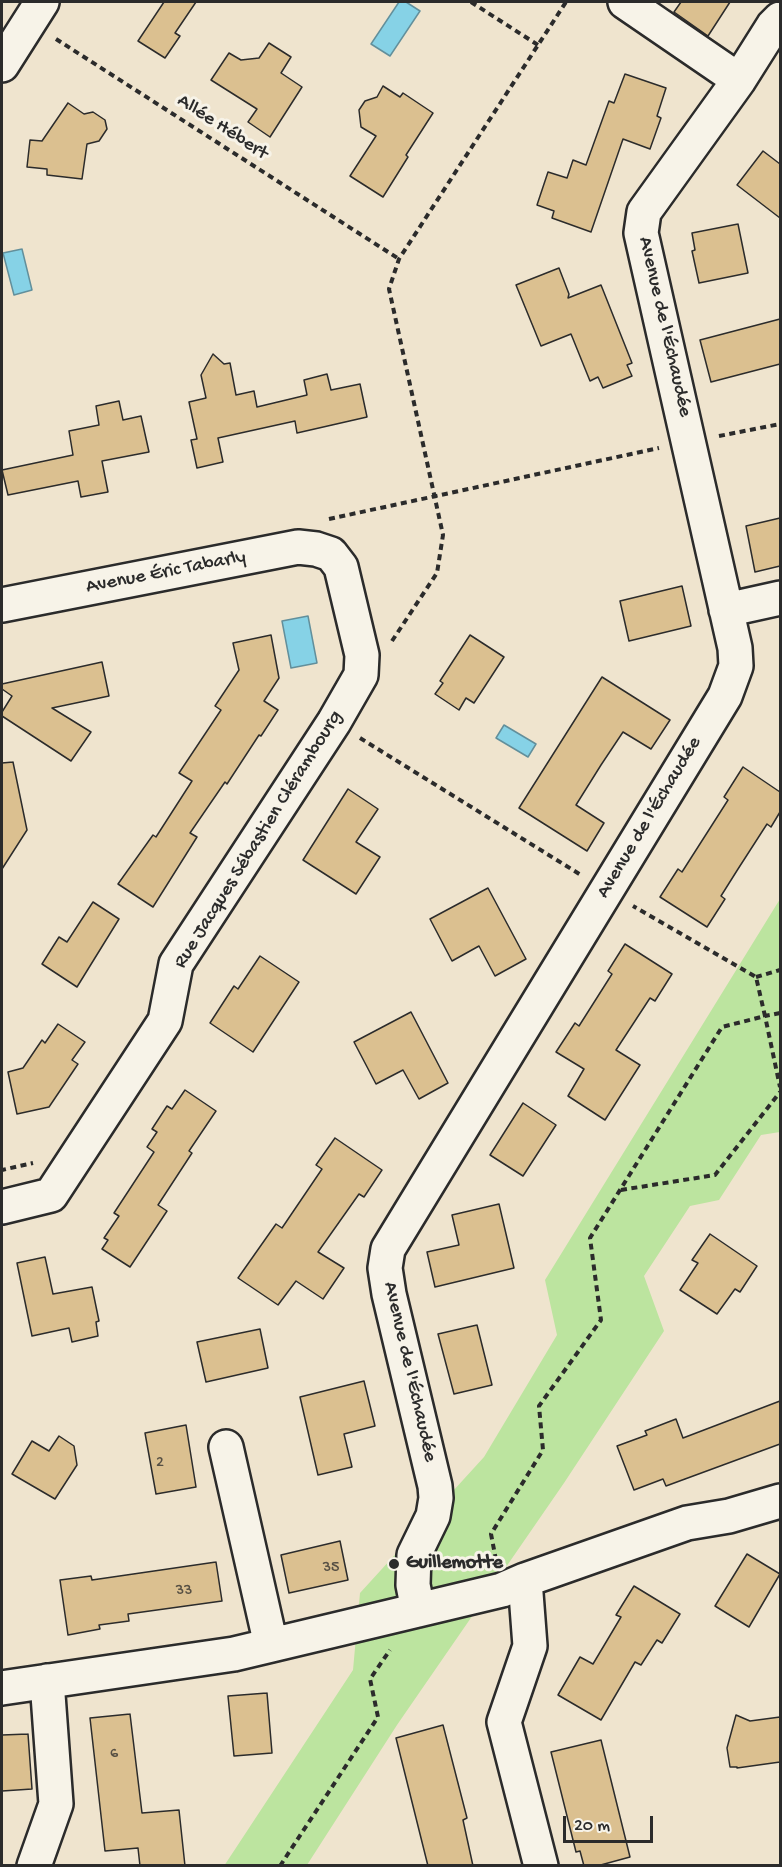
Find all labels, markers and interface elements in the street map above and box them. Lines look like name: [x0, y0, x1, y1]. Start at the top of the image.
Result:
street label: Allée Hébert: [172, 90, 272, 166]
street label: Avenue de l'Échaudée: [632, 235, 696, 419]
street label: Avenue Éric Tabarly: [84, 546, 248, 600]
street label: Rue Jacques Sébastien Clérambourg: [169, 707, 349, 973]
street label: Avenue de l'Échaudée: [592, 733, 708, 903]
street label: Avenue de l'Échaudée: [377, 1280, 441, 1464]
house number: 2: [156, 1454, 164, 1474]
place label: Guillemotte: [406, 1552, 503, 1576]
marker: Guillemotte: [387, 1557, 401, 1571]
house number: 35: [323, 1559, 339, 1579]
house number: 33: [176, 1582, 192, 1602]
house number: 6: [110, 1745, 118, 1765]
scale bar: [566, 1804, 656, 1842]
text: 20 m: [574, 1816, 610, 1837]

